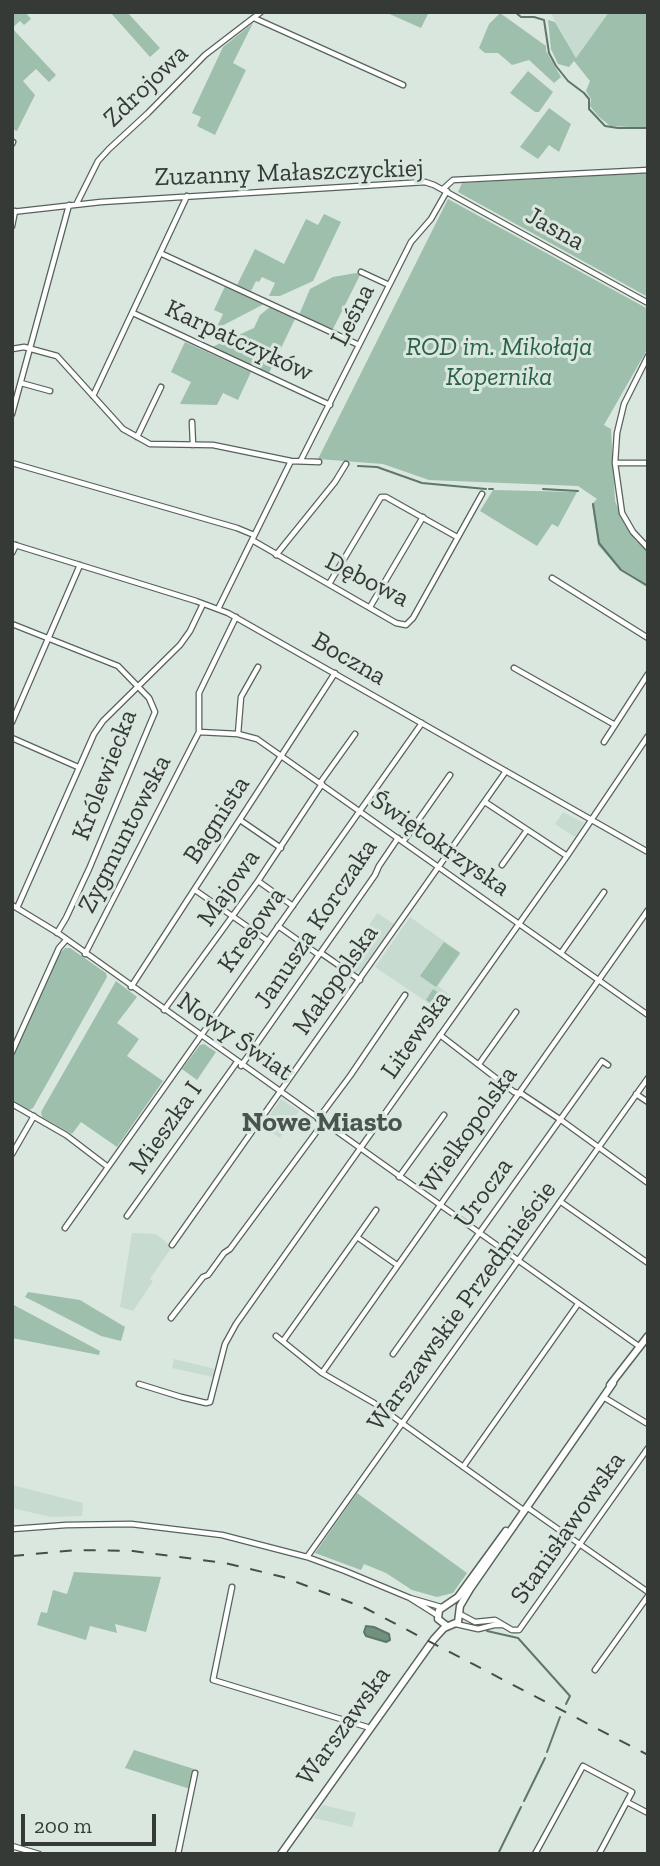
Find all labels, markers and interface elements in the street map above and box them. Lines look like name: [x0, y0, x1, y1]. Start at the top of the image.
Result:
street label: Zdrojowa: [97, 38, 195, 134]
street label: Zuzanny Małaszczyckiej: [154, 153, 424, 193]
street label: Jasna: [520, 200, 590, 258]
street label: Leśna: [324, 279, 382, 351]
street label: Karpatczyków: [160, 293, 318, 389]
park label: ROD im. Mikołaja Kopernika: [406, 332, 592, 394]
street label: Dębowa: [320, 546, 414, 614]
street label: Boczna: [306, 625, 392, 693]
street label: Królewiecka: [66, 705, 144, 845]
street label: Zygmuntowska: [72, 750, 178, 918]
street label: Bagnista: [177, 770, 257, 870]
street label: Świętokrzyska: [364, 785, 516, 903]
street label: Janusza Korczaka: [248, 833, 384, 1015]
street label: Majowa: [191, 843, 267, 933]
street label: Kresowa: [211, 881, 293, 979]
street label: Małopolska: [287, 919, 385, 1041]
street label: Litewska: [374, 985, 458, 1085]
street label: Nowy Świat: [171, 986, 299, 1088]
street label: Wielkopolska: [414, 1060, 524, 1200]
street label: Mieszka I: [123, 1076, 209, 1180]
district label: Nowe Miasto: [242, 1106, 402, 1140]
street label: Urocza: [448, 1152, 520, 1234]
street label: Warszawskie Przedmieście: [361, 1175, 563, 1437]
street label: Stanisławowska: [504, 1446, 632, 1610]
street label: Warszawska: [290, 1661, 398, 1791]
scale bar: [24, 1800, 159, 1844]
text: 200 m: [34, 1813, 92, 1838]

